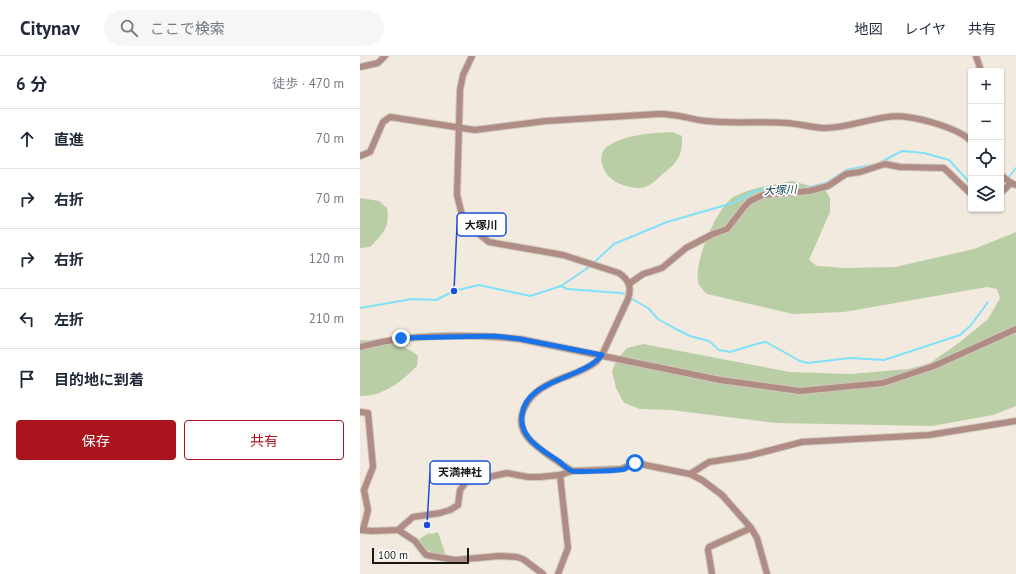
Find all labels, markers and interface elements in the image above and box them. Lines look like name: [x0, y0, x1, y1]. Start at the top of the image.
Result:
search box: [104, 10, 384, 46]
text: Citynav: [20, 16, 80, 40]
icon: search: [118, 17, 140, 39]
text: ここで検索: [150, 19, 225, 38]
text: 地図: [854, 20, 882, 38]
text: レイヤ: [904, 20, 946, 38]
text: 共有: [968, 20, 996, 38]
map controls: [968, 68, 1004, 212]
button: +: [968, 68, 1004, 104]
text: 6 分: [16, 73, 47, 95]
text: 徒歩 · 470 m: [272, 75, 344, 92]
button: −: [968, 104, 1004, 140]
icon: ahead: [16, 128, 38, 150]
text: 直進: [54, 130, 84, 149]
text: 70 m: [316, 130, 344, 147]
button: locate: [968, 140, 1004, 176]
button: layers: [968, 176, 1004, 212]
water label: 大塚川: [763, 182, 798, 198]
icon: right: [16, 188, 38, 210]
text: 右折: [54, 190, 84, 209]
text: 70 m: [316, 190, 344, 207]
callout: 大塚川: [457, 213, 506, 236]
text: 大塚川: [465, 218, 498, 232]
icon: right: [16, 248, 38, 270]
text: 右折: [54, 250, 84, 269]
text: 120 m: [309, 250, 344, 267]
icon: left: [16, 308, 38, 330]
text: 左折: [54, 310, 84, 329]
text: 210 m: [309, 310, 344, 327]
route end: [392, 329, 410, 347]
icon: arrive: [16, 368, 38, 390]
text: 目的地に到着: [54, 370, 144, 389]
button: 保存: [16, 420, 176, 460]
button: 共有: [184, 420, 344, 460]
route start: [626, 454, 644, 472]
callout: 天満神社: [430, 461, 490, 484]
text: 天満神社: [438, 465, 482, 479]
scale bar: [372, 546, 469, 565]
text: 100 m: [378, 548, 408, 562]

